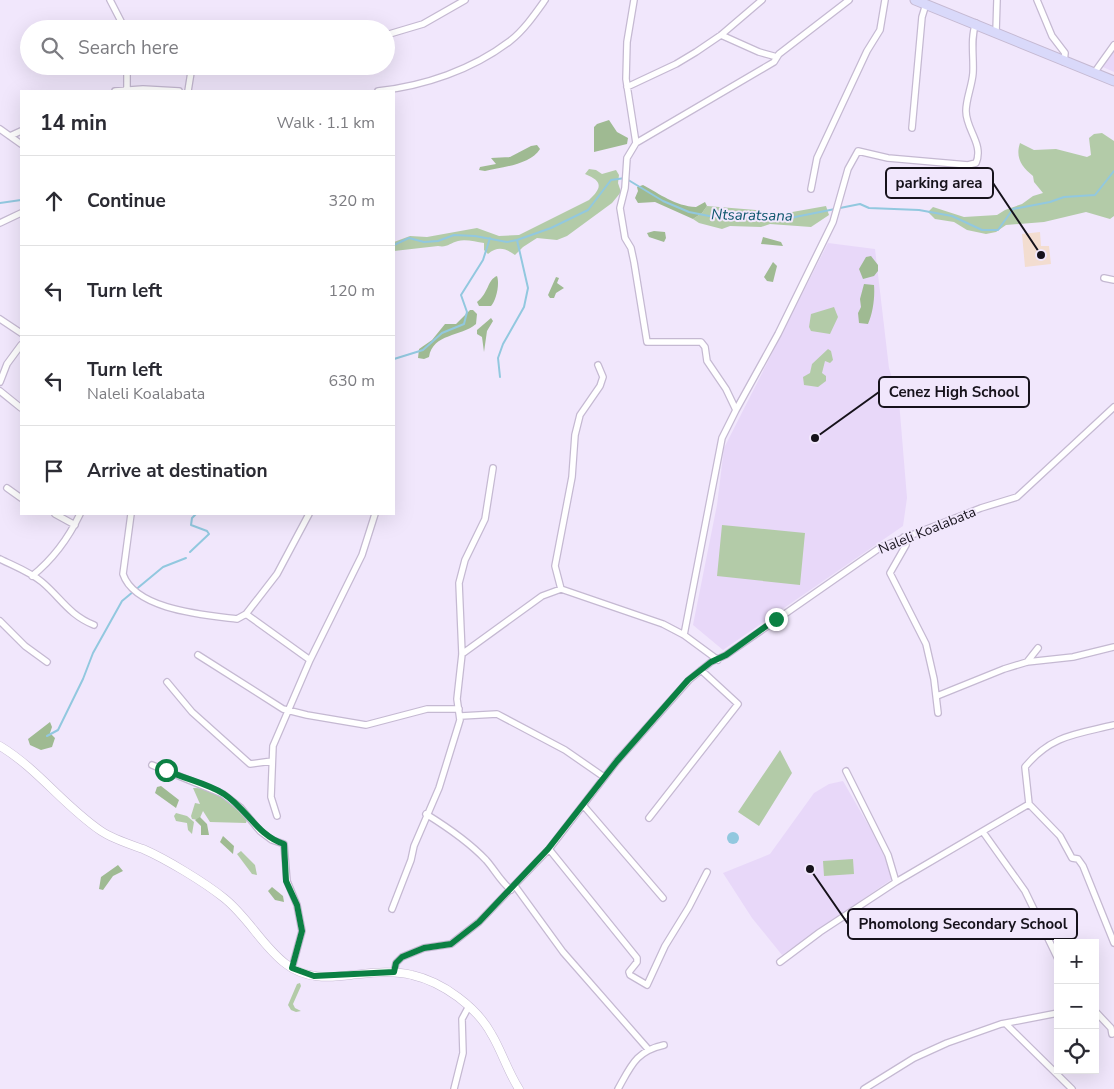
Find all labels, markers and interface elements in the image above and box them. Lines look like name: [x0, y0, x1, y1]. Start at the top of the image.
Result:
search box: [20, 20, 395, 75]
icon: search: [38, 34, 66, 62]
text: Search here: [78, 35, 179, 61]
text: 14 min: [40, 109, 107, 137]
text: Walk · 1.1 km: [277, 112, 375, 134]
callout: parking area: [886, 168, 993, 198]
text: parking area: [895, 173, 983, 193]
icon: ahead: [40, 187, 68, 215]
text: Continue: [87, 188, 166, 214]
text: 320 m: [328, 190, 375, 212]
water label: Ntsaratsana: [711, 204, 793, 226]
icon: left: [40, 277, 68, 305]
text: Turn left: [87, 278, 162, 304]
text: 120 m: [328, 280, 375, 302]
text: Turn left: [87, 357, 162, 383]
icon: left: [40, 367, 68, 395]
text: 630 m: [328, 370, 375, 392]
callout: Cenez High School: [879, 377, 1029, 407]
text: Cenez High School: [889, 382, 1019, 402]
text: Naleli Koalabata: [87, 383, 205, 405]
icon: arrive: [40, 457, 68, 485]
text: Arrive at destination: [87, 458, 268, 484]
street label: Naleli Koalabata: [876, 502, 979, 559]
route end: [765, 608, 788, 631]
route start: [155, 759, 178, 782]
callout: Phomolong Secondary School: [848, 909, 1077, 939]
text: Phomolong Secondary School: [858, 914, 1068, 934]
map controls: [1054, 939, 1099, 1074]
button: +: [1054, 939, 1099, 984]
button: −: [1054, 984, 1099, 1029]
button: locate: [1054, 1029, 1099, 1074]

